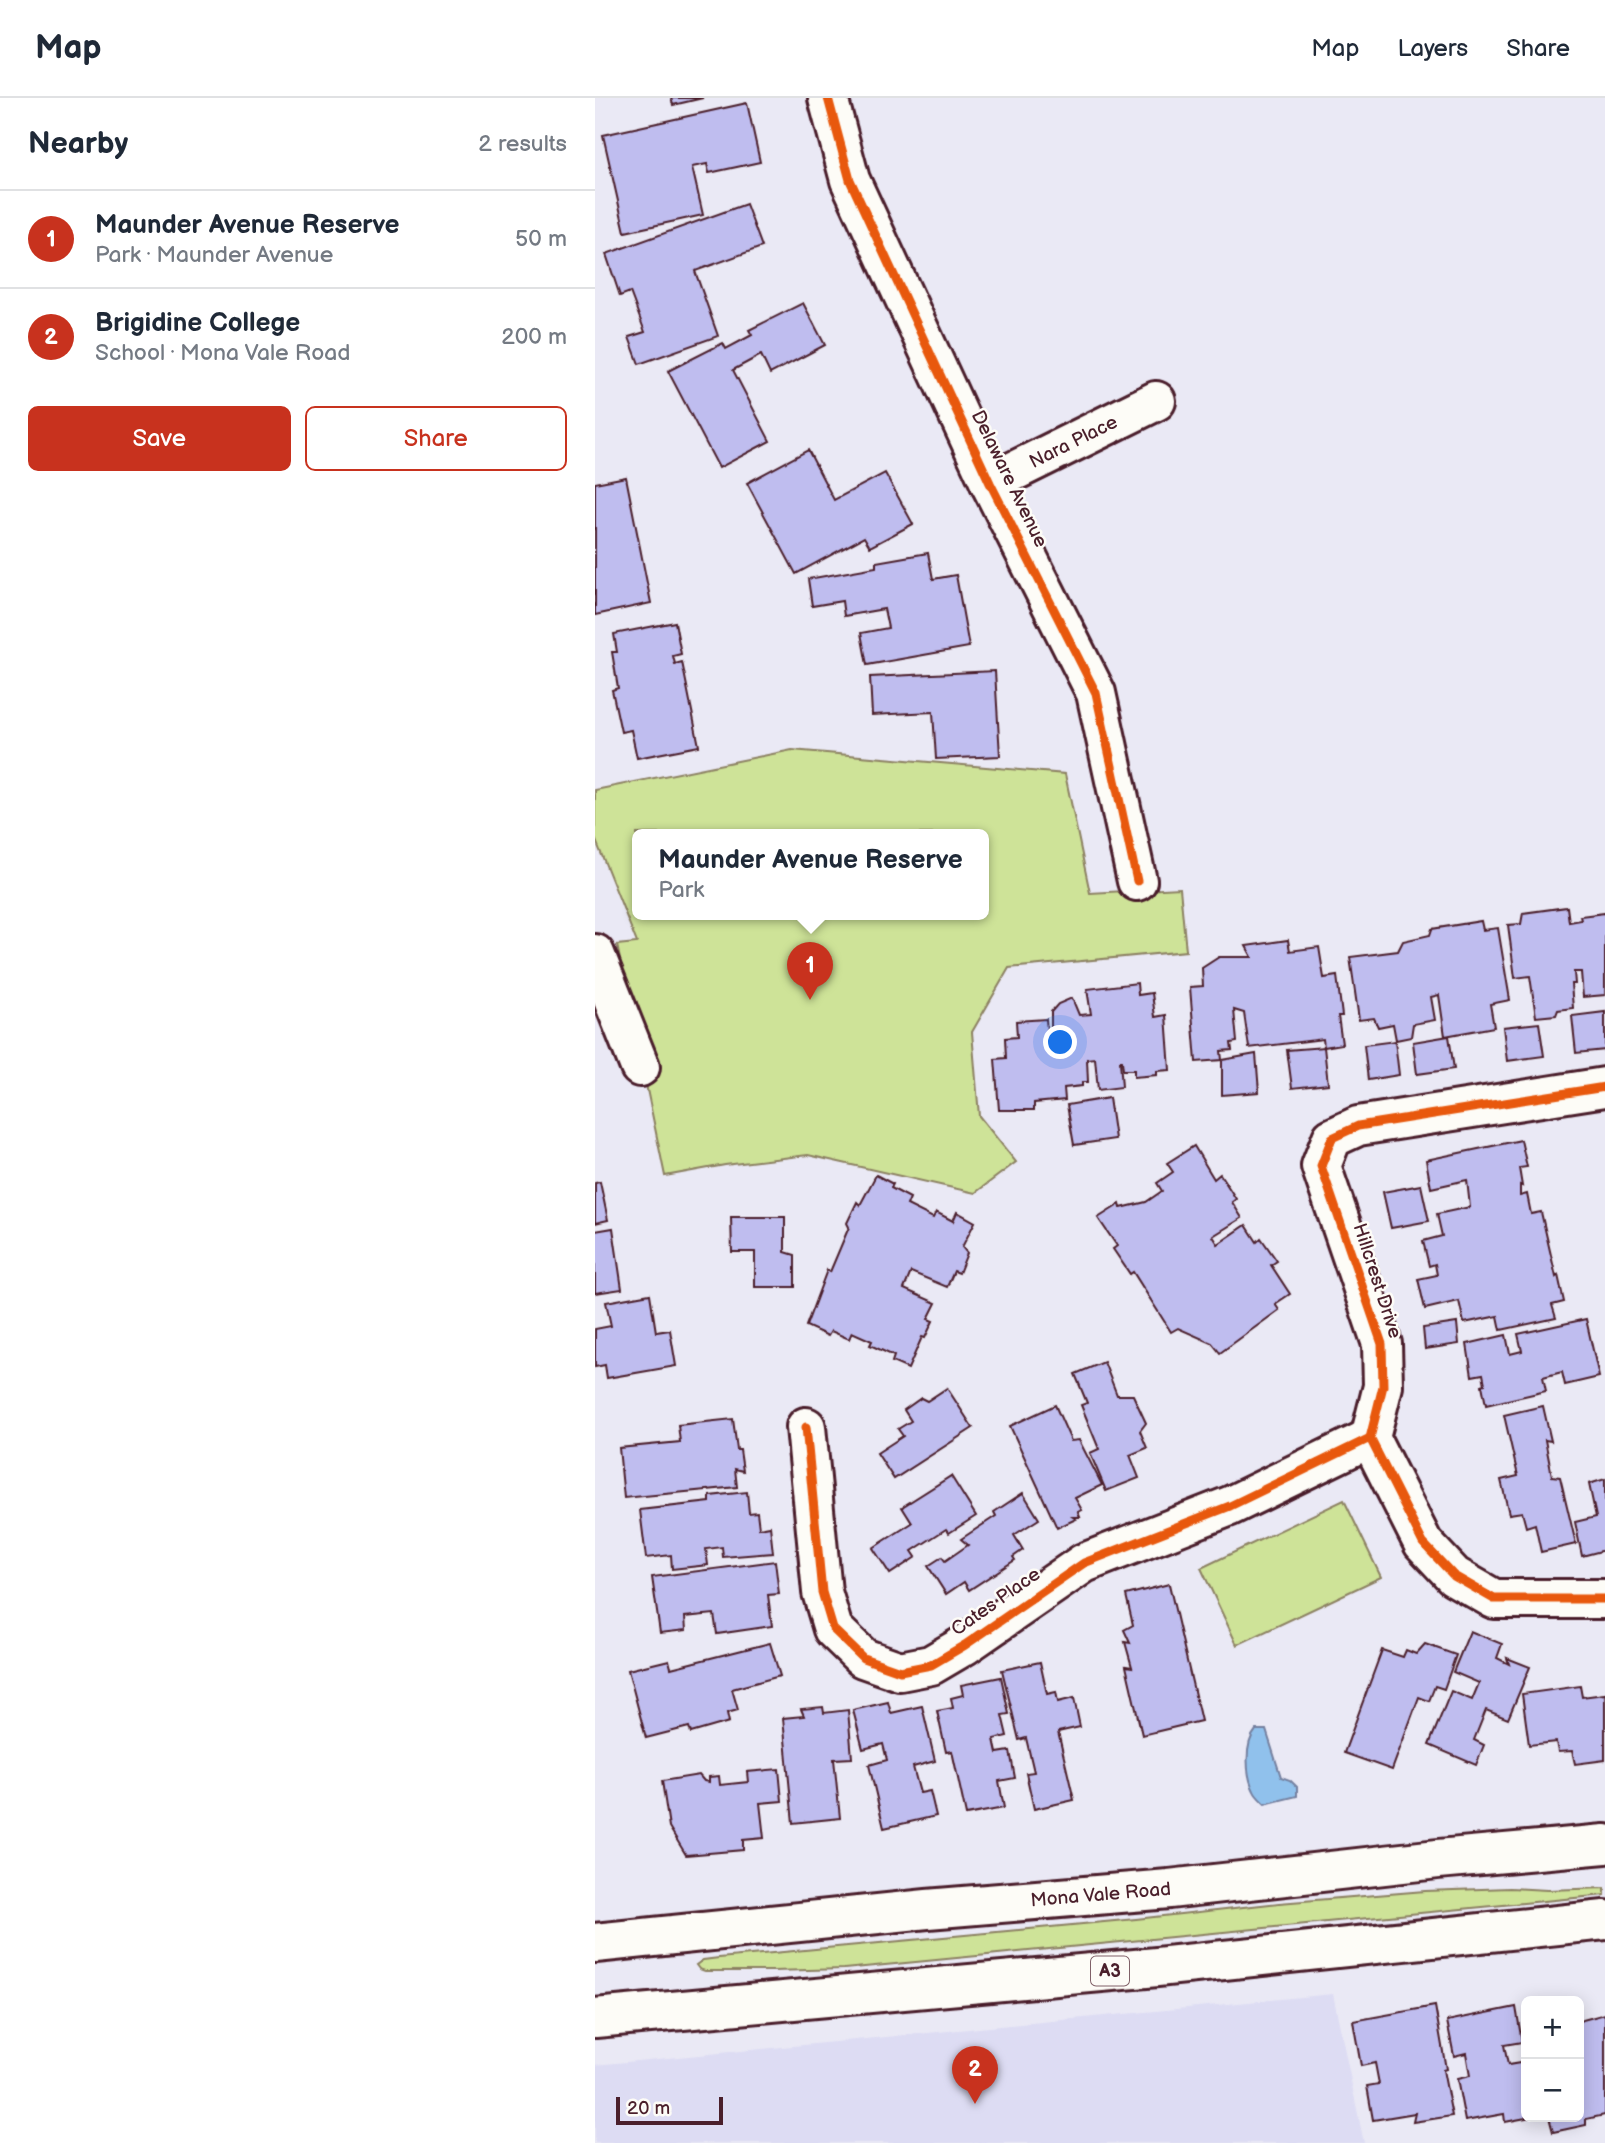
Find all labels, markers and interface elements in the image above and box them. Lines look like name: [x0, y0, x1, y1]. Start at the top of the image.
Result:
text: Map: [35, 28, 101, 68]
text: Map: [1311, 34, 1359, 63]
text: Layers: [1397, 34, 1468, 63]
text: Share: [1506, 34, 1570, 63]
text: Nearby: [28, 126, 128, 162]
text: 2 results: [478, 130, 567, 158]
text: Maunder Avenue Reserve: [95, 210, 400, 241]
text: 1: [46, 225, 56, 253]
text: 50 m: [515, 225, 567, 253]
text: Park · Maunder Avenue: [95, 241, 333, 269]
text: Brigidine College: [95, 308, 300, 339]
text: 2: [44, 323, 58, 351]
text: 200 m: [501, 323, 567, 351]
text: School · Mona Vale Road: [95, 339, 350, 367]
button: Save: [28, 406, 291, 471]
button: Share: [305, 406, 567, 471]
street label: Delaware Avenue: [966, 407, 1052, 551]
street label: Nara Place: [1025, 410, 1121, 473]
popup: [632, 829, 989, 920]
text: Maunder Avenue Reserve: [658, 845, 963, 876]
text: Park: [658, 876, 704, 904]
pin: 1: [787, 942, 833, 1000]
your location: [1043, 1025, 1077, 1059]
street label: Hillcrest Drive: [1348, 1221, 1406, 1341]
street label: Cates Place: [947, 1563, 1045, 1641]
street label: Mona Vale Road: [1030, 1877, 1172, 1912]
road number: A3: [1091, 1956, 1129, 1985]
map controls: [1521, 1996, 1584, 2122]
button: +: [1521, 1996, 1584, 2059]
pin: 2: [952, 2046, 998, 2104]
button: −: [1521, 2059, 1584, 2122]
scale bar: [616, 2094, 723, 2126]
text: 20 m: [627, 2097, 670, 2120]

